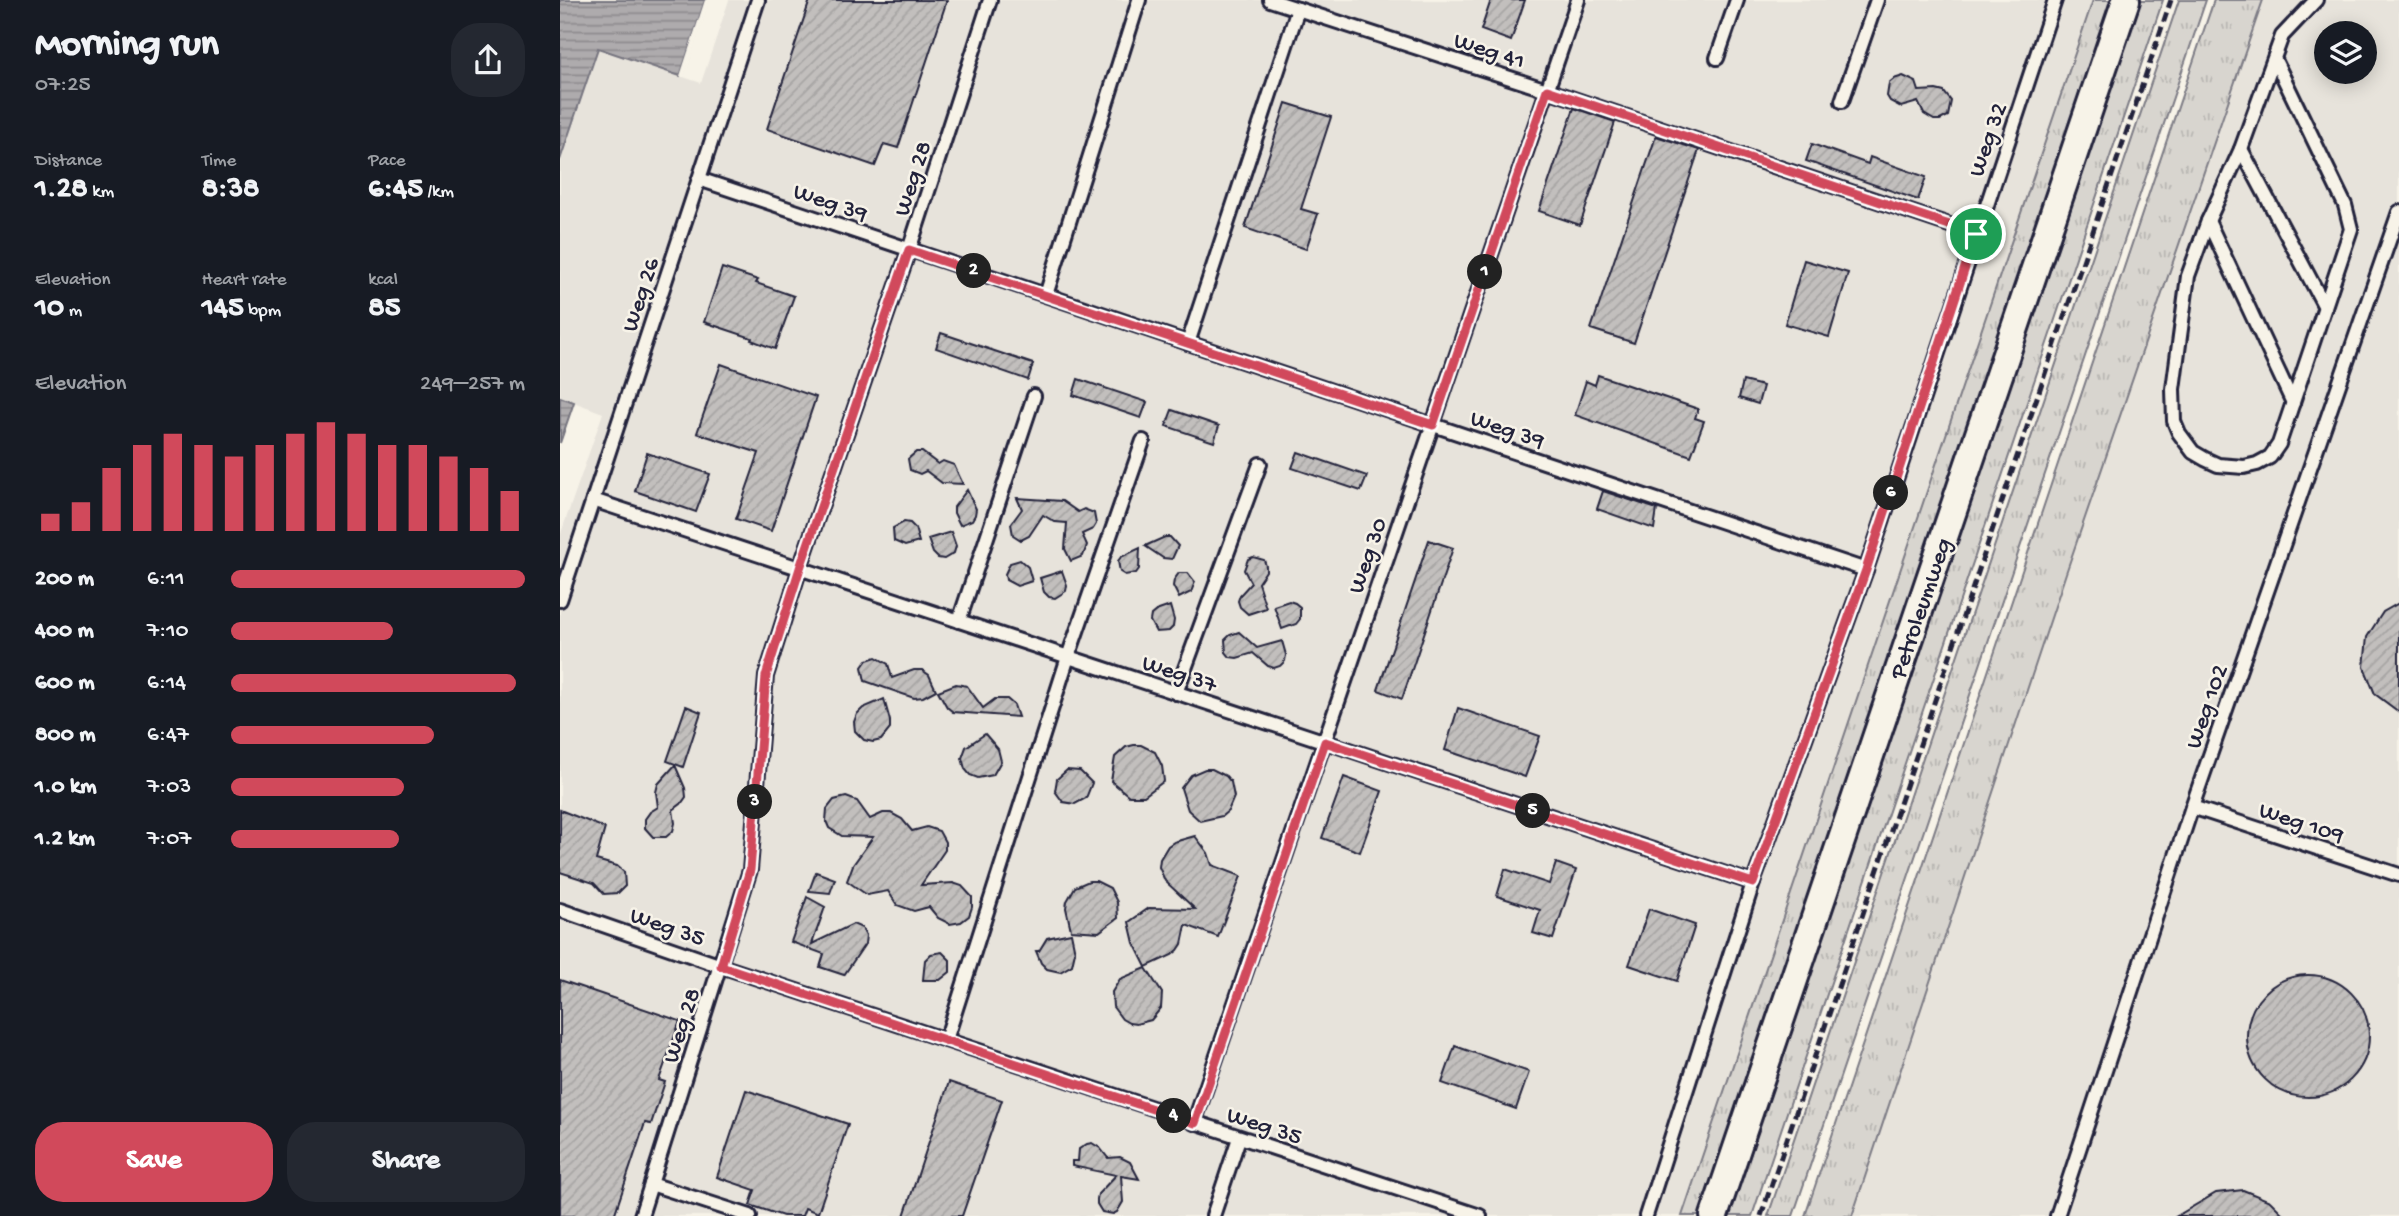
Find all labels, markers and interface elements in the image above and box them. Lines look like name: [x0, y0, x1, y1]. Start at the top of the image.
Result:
map controls: [2314, 21, 2377, 84]
button: layers: [2314, 21, 2377, 84]
button: share: [451, 23, 525, 97]
text: Morning run: [35, 24, 219, 68]
street label: Weg 41: [1450, 27, 1528, 77]
text: 07:25: [35, 72, 91, 99]
street label: Weg 32: [1963, 99, 2016, 181]
street label: Weg 28: [889, 138, 940, 220]
text: Distance: [35, 150, 102, 173]
text: Time: [202, 150, 236, 173]
text: Pace: [368, 150, 406, 173]
text: 1.28: [35, 173, 88, 208]
text: 8:38: [202, 173, 260, 208]
text: 6:45: [368, 173, 423, 208]
street label: Weg 39: [789, 178, 871, 230]
text: km: [88, 181, 114, 204]
text: /km: [423, 181, 454, 204]
pin: [1946, 204, 2006, 264]
icon: arrive: [1957, 215, 1995, 253]
street label: Weg 26: [617, 254, 668, 336]
pin: 2: [956, 254, 992, 288]
pin: 1: [1468, 254, 1502, 290]
text: 2: [969, 259, 978, 282]
text: 1: [1481, 260, 1488, 283]
text: Elevation: [35, 269, 111, 292]
text: Heart rate: [202, 269, 287, 292]
text: kcal: [368, 269, 398, 292]
text: 10: [35, 292, 64, 327]
text: 145: [202, 292, 244, 327]
text: 85: [368, 292, 401, 327]
text: m: [64, 300, 82, 323]
text: bpm: [244, 300, 281, 323]
text: Elevation: [35, 371, 126, 398]
text: 249–257 m: [420, 371, 525, 398]
street label: Weg 39: [1466, 405, 1548, 457]
pin: 6: [1874, 476, 1908, 510]
text: 6: [1886, 481, 1895, 504]
street label: Weg 30: [1343, 514, 1396, 598]
street label: Petroleumweg: [1884, 535, 1960, 684]
text: 200 m: [35, 566, 94, 593]
text: 6:11: [147, 566, 184, 593]
text: 400 m: [35, 618, 94, 645]
text: 7:10: [147, 618, 189, 645]
street label: Weg 37: [1138, 650, 1221, 701]
street label: Weg 102: [2180, 661, 2236, 753]
text: 600 m: [35, 670, 95, 697]
text: 6:14: [147, 670, 186, 697]
text: 800 m: [35, 722, 96, 749]
text: 6:47: [147, 722, 189, 749]
text: 1.0 km: [35, 774, 97, 801]
text: 7:03: [147, 774, 191, 801]
pin: 3: [738, 784, 772, 820]
text: 3: [750, 790, 759, 813]
pin: 5: [1516, 794, 1550, 828]
street label: Weg 109: [2255, 797, 2347, 852]
text: 5: [1528, 799, 1538, 822]
text: 1.2 km: [35, 826, 95, 853]
text: 7:07: [147, 826, 191, 853]
street label: Weg 35: [626, 902, 708, 955]
street label: Weg 28: [658, 985, 709, 1067]
pin: 4: [1156, 1098, 1192, 1134]
street label: Weg 35: [1223, 1102, 1305, 1153]
text: 4: [1169, 1104, 1178, 1127]
button: Save: [35, 1122, 273, 1202]
button: Share: [287, 1122, 525, 1202]

